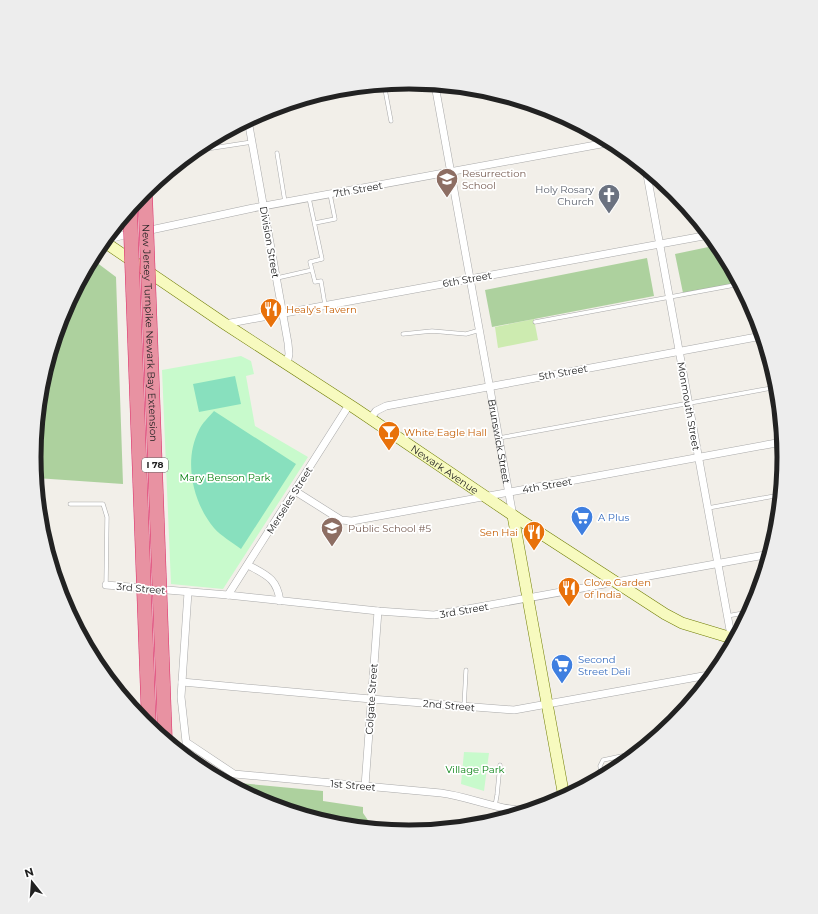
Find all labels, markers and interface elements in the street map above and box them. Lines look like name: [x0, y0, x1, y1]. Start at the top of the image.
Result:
school or university icon: Resurrection School: [434, 166, 460, 199]
place label: Resurrection School: [462, 167, 526, 192]
street label: 7th Street: [333, 179, 384, 200]
church icon: Holy Rosary Church: [596, 182, 622, 215]
place label: Holy Rosary Church: [535, 183, 595, 208]
street label: Division Street: [257, 205, 282, 279]
street label: New Jersey Turnpike Newark Bay Extension: [139, 224, 160, 442]
street label: 6th Street: [441, 269, 493, 290]
restaurant icon: Healy's Tavern: [258, 296, 284, 329]
place label: Healy's Tavern: [286, 303, 357, 316]
street label: Monmouth Street: [674, 361, 703, 451]
street label: 5th Street: [538, 362, 589, 383]
street label: Brunswick Street: [485, 398, 513, 485]
bar icon: White Eagle Hall: [376, 419, 402, 452]
place label: White Eagle Hall: [404, 426, 487, 439]
street label: Newark Avenue: [408, 442, 481, 497]
road number: I 78: [142, 458, 168, 472]
street label: Merseles Street: [264, 464, 315, 536]
park label: Mary Benson Park: [179, 471, 271, 484]
street label: 4th Street: [521, 475, 573, 496]
supermarket icon: A Plus: [569, 504, 595, 537]
place label: A Plus: [598, 511, 629, 524]
school or university icon: Public School #5: [319, 515, 345, 548]
restaurant icon: Sen Hai: [521, 519, 547, 552]
place label: Public School #5: [348, 522, 432, 535]
place label: Sen Hai: [480, 526, 518, 539]
restaurant icon: Clove Garden of India: [556, 575, 582, 608]
place label: Clove Garden of India: [584, 576, 651, 601]
street label: 3rd Street: [116, 580, 166, 597]
street label: 3rd Street: [439, 600, 489, 621]
supermarket icon: Second Street Deli: [549, 652, 575, 685]
place label: Second Street Deli: [578, 653, 631, 678]
street label: Colgate Street: [363, 663, 380, 735]
street label: 2nd Street: [422, 697, 475, 714]
park label: Village Park: [445, 763, 505, 776]
street label: 1st Street: [330, 777, 376, 794]
north arrow: [12, 862, 52, 902]
text: N: [23, 864, 35, 880]

